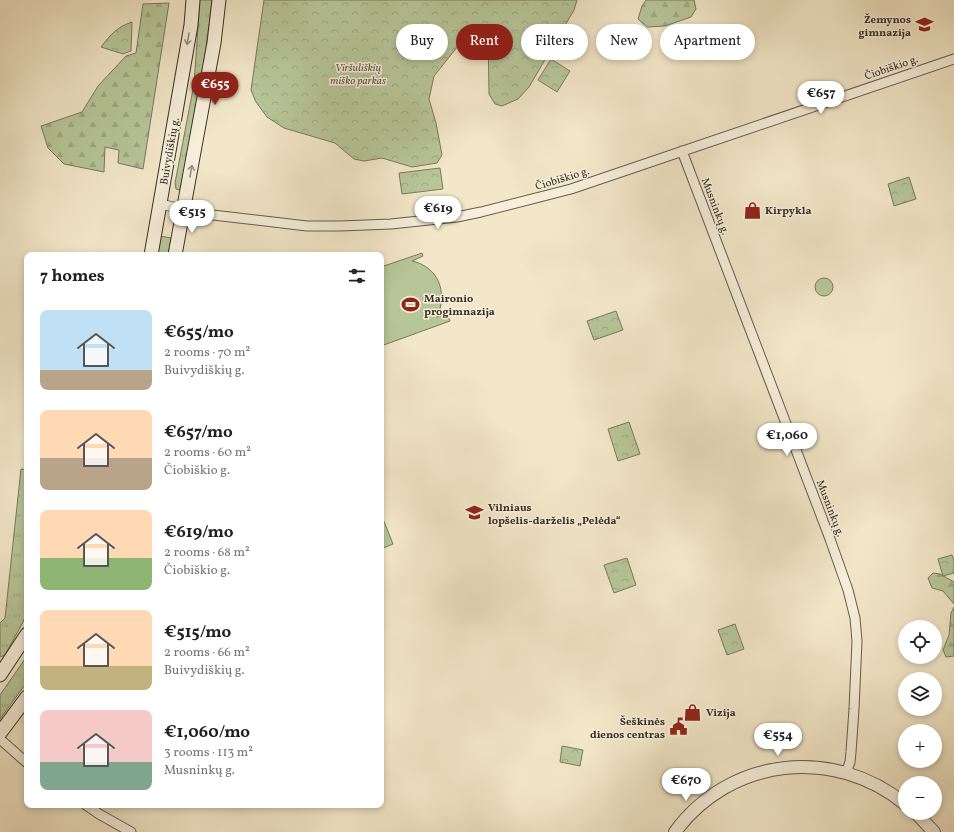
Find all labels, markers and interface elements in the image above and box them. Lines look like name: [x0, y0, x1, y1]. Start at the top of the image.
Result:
place label: Žemynos gimnazija: [859, 13, 911, 41]
school or university icon: Žemynos gimnazija: [914, 15, 934, 35]
chip: Buy: [396, 24, 448, 60]
chip: Rent: [456, 24, 513, 60]
chip: Filters: [521, 24, 588, 60]
chip: New: [596, 24, 652, 60]
chip: Apartment: [660, 24, 755, 60]
one-way arrow: [184, 32, 192, 45]
street label: Čiobiškio g.: [863, 52, 921, 85]
park label: Viršuliškių miško parkas: [330, 61, 386, 89]
pin: €655: [191, 72, 239, 106]
text: €655: [200, 76, 230, 94]
pin: €657: [797, 81, 845, 115]
text: €657: [806, 85, 836, 103]
street label: Buivydiškių g.: [157, 116, 184, 186]
street label: Čiobiškio g.: [534, 164, 592, 195]
one-way arrow: [187, 165, 195, 178]
street label: Musninkų g.: [697, 176, 732, 238]
pin: €619: [414, 196, 462, 230]
pin: €515: [168, 200, 216, 234]
text: €619: [423, 200, 453, 218]
shop icon: Kirpykla: [742, 200, 762, 220]
text: €515: [178, 204, 206, 222]
place label: Kirpykla: [765, 204, 811, 219]
text: 7 homes: [40, 265, 105, 288]
icon: filters: [346, 265, 368, 287]
place label: Maironio progimnazija: [424, 292, 495, 320]
sports icon: Maironio progimnazija: [401, 294, 421, 314]
text: €655/mo: [164, 321, 234, 344]
icon: home: [72, 326, 120, 374]
text: 2 rooms · 70 m²: [164, 344, 250, 362]
text: Buivydiškių g.: [164, 362, 245, 380]
text: €657/mo: [164, 421, 233, 444]
pin: €1,060: [754, 423, 820, 457]
icon: home: [72, 426, 120, 474]
text: €1,060: [766, 427, 808, 445]
text: 2 rooms · 60 m²: [164, 444, 251, 462]
text: Čiobiškio g.: [164, 462, 230, 480]
street label: Musninkų g.: [812, 478, 847, 540]
place label: Vilniaus lopšelis-darželis „Pelėda“: [488, 501, 621, 529]
school or university icon: Vilniaus lopšelis-darželis „Pelėda“: [465, 503, 485, 523]
text: €619/mo: [164, 521, 233, 544]
icon: home: [72, 526, 120, 574]
text: 2 rooms · 68 m²: [164, 544, 250, 562]
text: Čiobiškio g.: [164, 562, 230, 580]
map controls: [898, 620, 942, 820]
button: locate: [898, 620, 942, 664]
text: €515/mo: [164, 621, 231, 644]
icon: home: [72, 626, 120, 674]
text: 2 rooms · 66 m²: [164, 644, 250, 662]
text: Buivydiškių g.: [164, 662, 245, 680]
button: layers: [898, 672, 942, 716]
shop icon: Vizija: [683, 702, 703, 722]
place label: Vizija: [706, 706, 736, 721]
place label: Šeškinės dienos centras: [590, 715, 665, 743]
public building icon: Šeškinės dienos centras: [668, 717, 688, 737]
text: €1,060/mo: [164, 721, 250, 744]
pin: €554: [754, 723, 802, 757]
button: +: [898, 724, 942, 768]
icon: home: [72, 726, 120, 774]
text: €554: [763, 727, 793, 745]
text: 3 rooms · 113 m²: [164, 744, 253, 762]
text: Musninkų g.: [164, 762, 235, 780]
pin: €670: [662, 768, 710, 802]
text: €670: [671, 772, 701, 790]
button: −: [898, 776, 942, 820]

